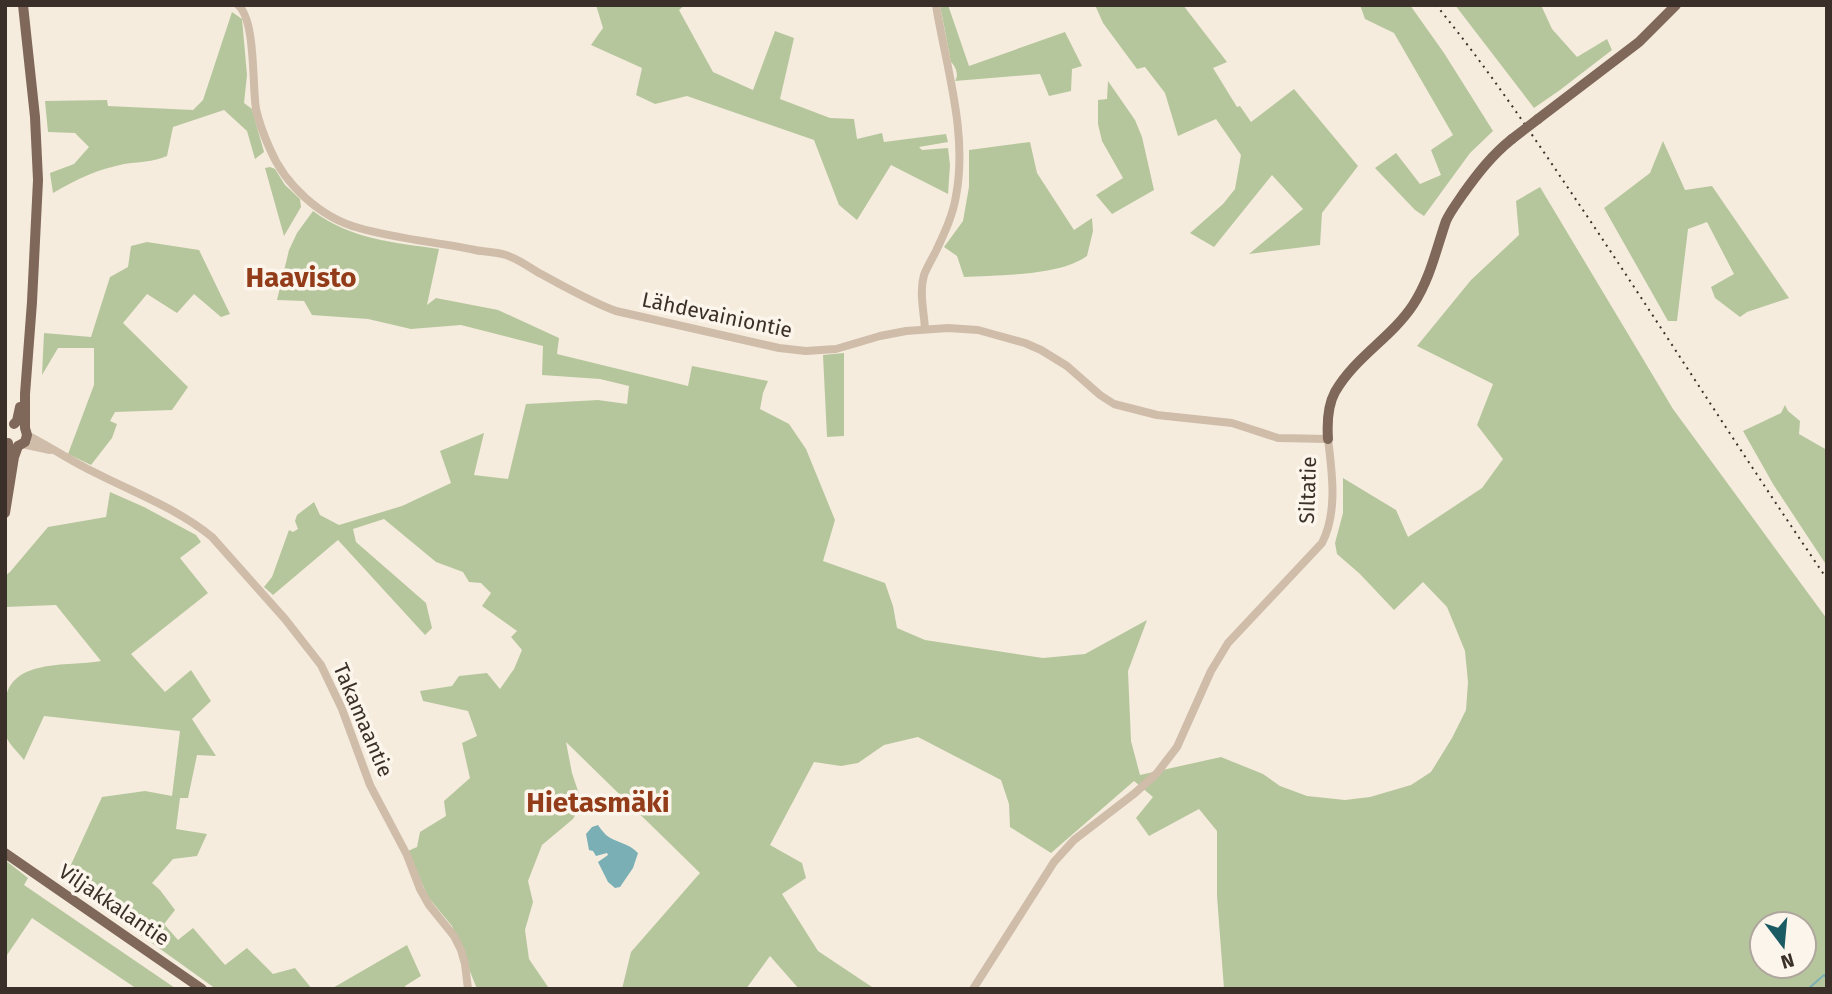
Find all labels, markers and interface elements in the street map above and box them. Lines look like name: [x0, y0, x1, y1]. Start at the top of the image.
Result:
district label: Haavisto: [245, 261, 357, 294]
street label: Lähdevainiontie: [639, 286, 795, 344]
street label: Siltatie: [1294, 456, 1322, 524]
street label: Takamaantie: [327, 659, 399, 781]
district label: Hietasmäki: [526, 786, 670, 819]
street label: Viljakkalantie: [54, 858, 174, 952]
north arrow: [1748, 910, 1818, 980]
text: N: [1778, 948, 1797, 974]

